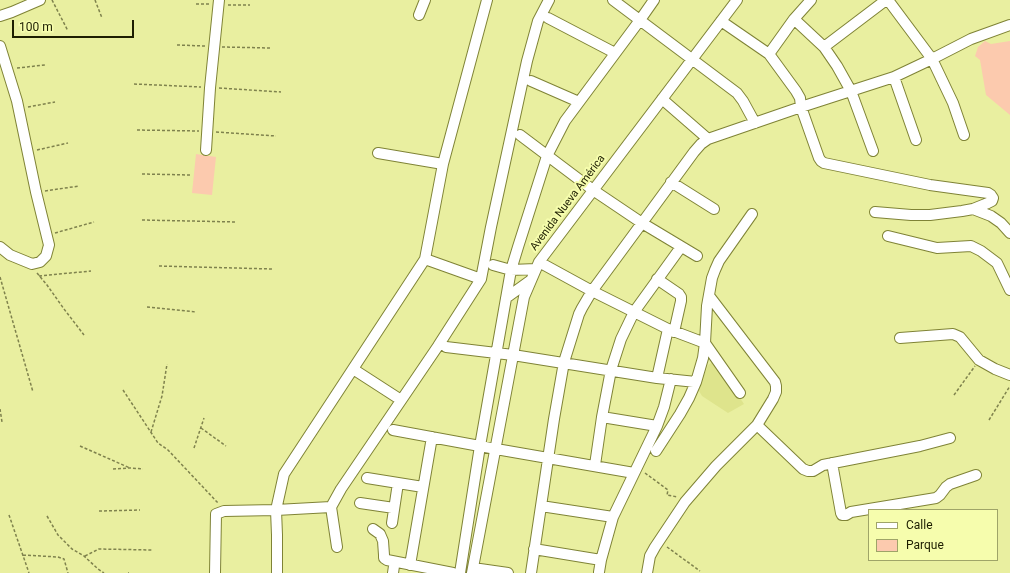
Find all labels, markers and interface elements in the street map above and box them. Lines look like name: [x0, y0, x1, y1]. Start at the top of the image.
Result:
scale bar: [14, 12, 136, 38]
text: 100 m: [19, 20, 53, 34]
street label: Avenida Nueva América: [528, 153, 608, 253]
legend: [868, 509, 998, 561]
text: Calle: [906, 518, 933, 532]
text: Parque: [906, 538, 944, 552]

